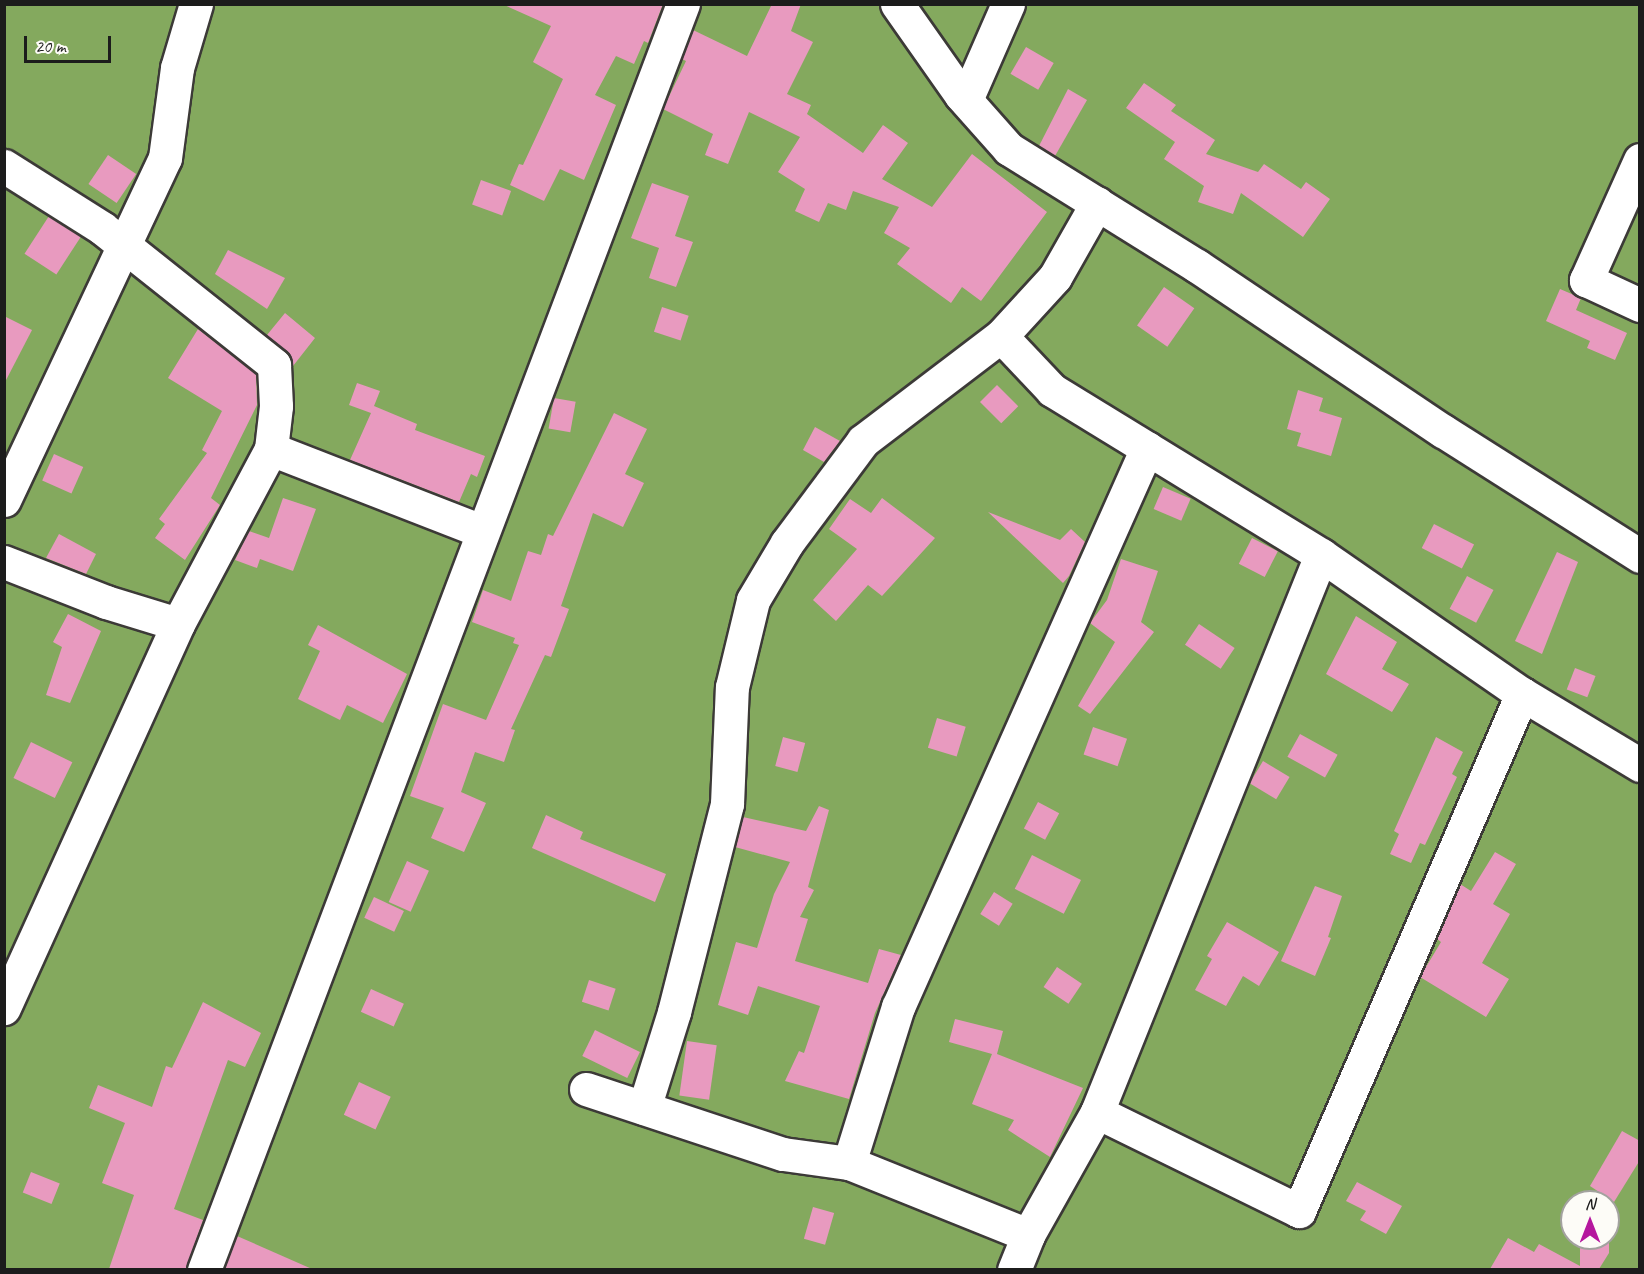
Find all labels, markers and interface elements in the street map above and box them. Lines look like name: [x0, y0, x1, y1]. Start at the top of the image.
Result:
scale bar: [27, 24, 114, 62]
text: 20 m: [35, 35, 66, 57]
north arrow: [1560, 1190, 1620, 1250]
text: N: [1585, 1194, 1595, 1214]

